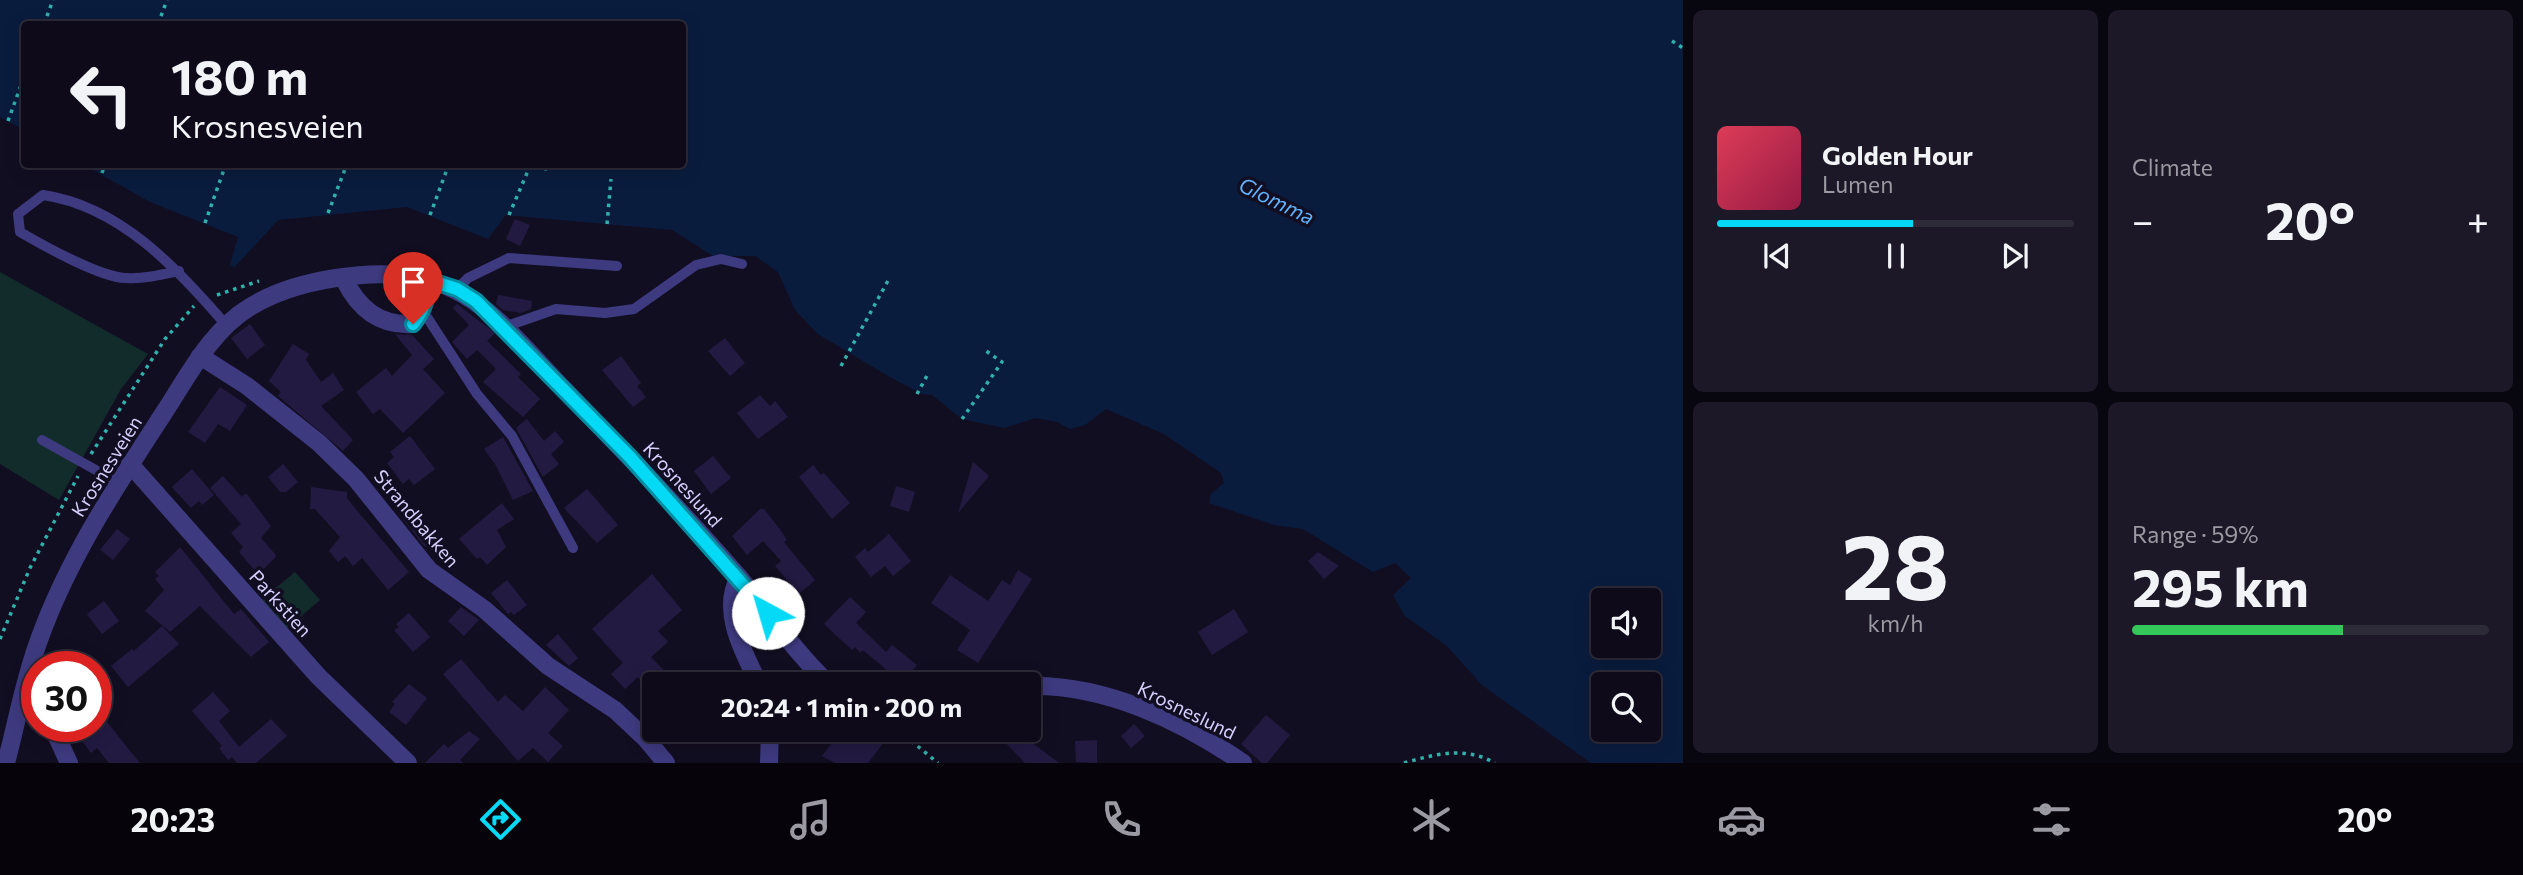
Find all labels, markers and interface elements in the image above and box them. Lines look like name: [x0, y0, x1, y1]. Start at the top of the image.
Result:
text: 180 m: [171, 45, 308, 105]
icon: left: [56, 49, 147, 140]
text: Krosnesveien: [171, 105, 364, 145]
text: Golden Hour: [1822, 139, 1973, 170]
text: Climate: [2132, 153, 2213, 181]
text: Lumen: [1822, 170, 1893, 198]
water label: Glomma: [1235, 171, 1319, 229]
text: 20°: [2265, 187, 2355, 251]
text: −: [2132, 196, 2154, 243]
text: +: [2467, 196, 2489, 243]
icon: previous: [1758, 237, 1796, 275]
icon: pause: [1877, 237, 1915, 275]
icon: next: [1996, 237, 2034, 275]
pin: [383, 252, 443, 324]
icon: arrive: [394, 263, 432, 301]
street label: Krosnesveien: [66, 411, 146, 521]
street label: Krosneslund: [639, 437, 727, 531]
street label: Strandbakken: [370, 465, 464, 571]
text: 28: [1842, 507, 1949, 619]
text: Range · 59%: [2132, 520, 2259, 548]
text: 295 km: [2132, 554, 2309, 618]
street label: Parkstien: [245, 565, 317, 641]
position arrow: [731, 576, 805, 650]
map controls: [1591, 588, 1661, 742]
button: sound: [1591, 588, 1661, 658]
text: km/h: [1868, 609, 1923, 637]
speed limit sign: 30: [21, 651, 112, 742]
button: search: [1591, 672, 1661, 742]
street label: Krosneslund: [1134, 676, 1240, 744]
text: 20:24 · 1 min · 200 m: [721, 691, 962, 722]
icon: directions: [476, 795, 525, 844]
icon: music: [786, 795, 835, 844]
icon: phone: [1097, 795, 1146, 844]
icon: climate: [1407, 795, 1456, 844]
icon: car: [1717, 795, 1766, 844]
icon: filters: [2027, 795, 2076, 844]
text: 20:23: [131, 799, 215, 839]
text: 20°: [2337, 799, 2392, 839]

